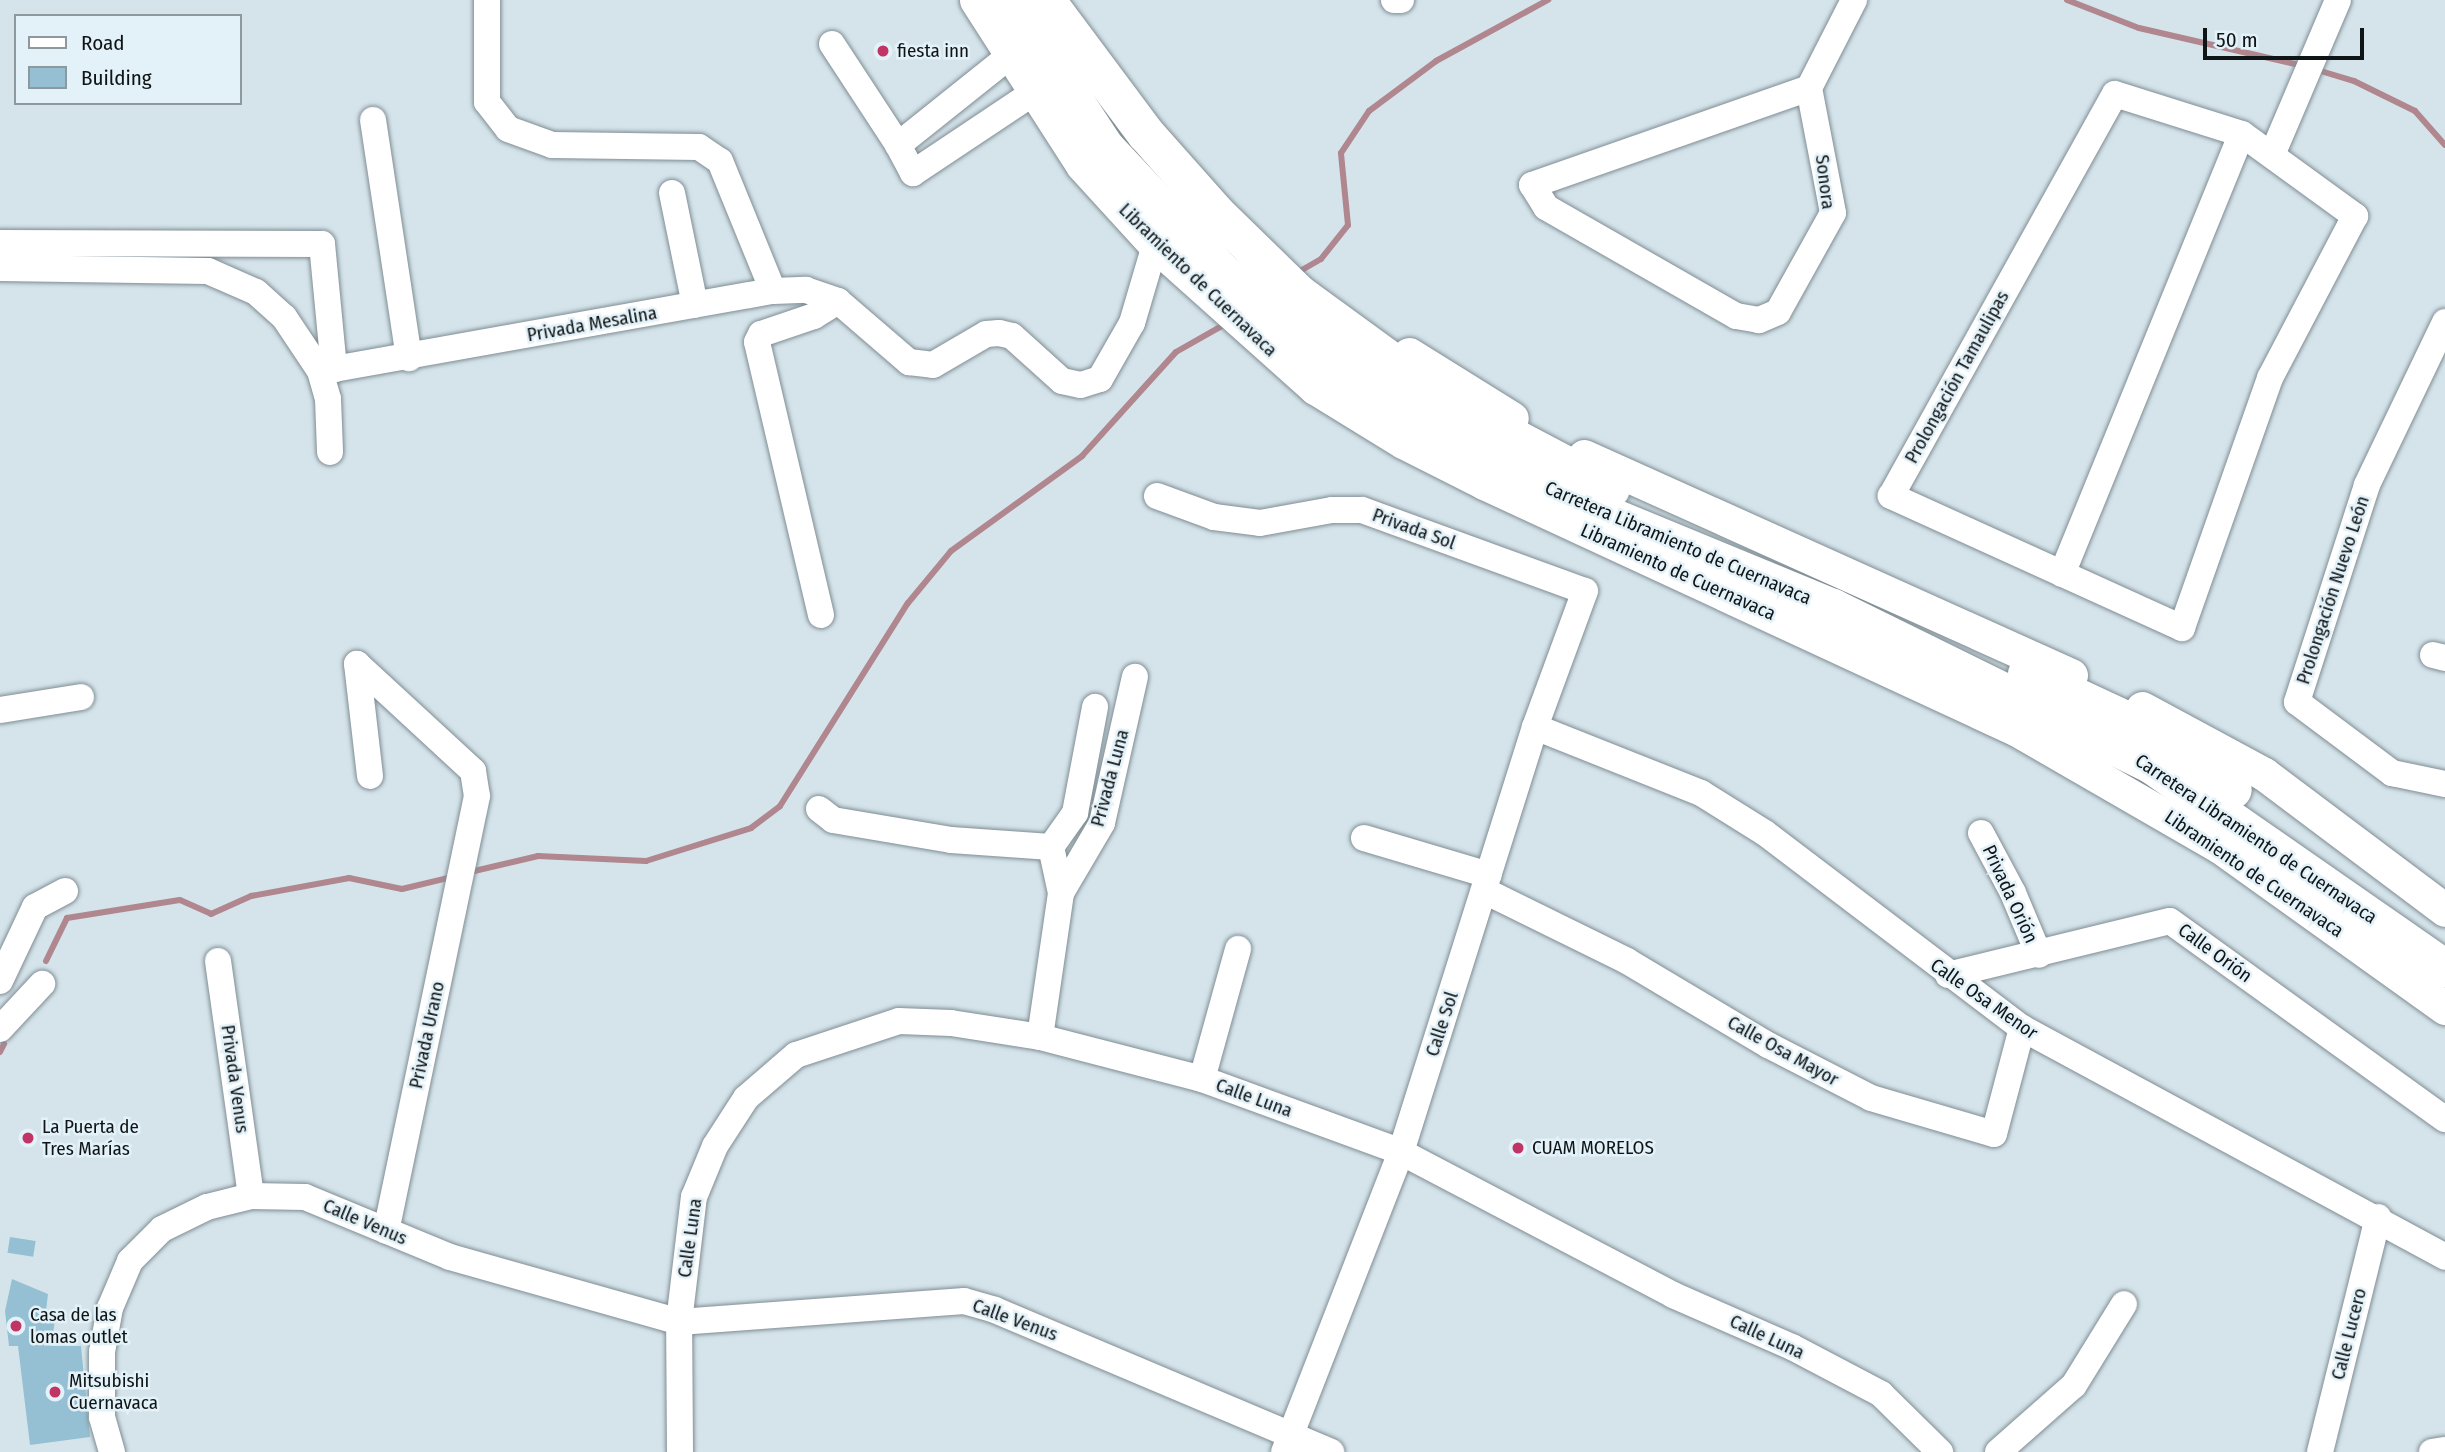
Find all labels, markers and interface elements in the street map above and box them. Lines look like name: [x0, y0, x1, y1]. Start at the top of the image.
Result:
legend: [14, 14, 242, 105]
scale bar: [2207, 14, 2368, 58]
text: 50 m: [2216, 27, 2258, 53]
text: Road: [81, 30, 125, 56]
place label: fiesta inn: [897, 40, 969, 62]
marker: fiesta inn: [875, 43, 891, 59]
text: Building: [81, 65, 152, 91]
street label: Sonora: [1810, 153, 1840, 211]
street label: Libramiento de Cuernavaca: [1114, 199, 1282, 361]
street label: Prolongación Tamaulipas: [1900, 287, 2014, 467]
street label: Privada Mesalina: [525, 301, 659, 347]
street label: Carretera Libramiento de Cuernavaca: [1541, 476, 1815, 610]
street label: Prolongación Nuevo León: [2292, 493, 2374, 687]
street label: Privada Sol: [1369, 503, 1459, 555]
street label: Libramiento de Cuernavaca: [1577, 519, 1779, 625]
street label: Privada Luna: [1086, 727, 1134, 829]
street label: Carretera Libramiento de Cuernavaca: [2131, 749, 2381, 929]
street label: Libramiento de Cuernavaca: [2160, 806, 2348, 942]
street label: Privada Orión: [1977, 841, 2043, 947]
street label: Calle Orión: [2174, 919, 2256, 987]
street label: Calle Osa Menor: [1926, 954, 2042, 1044]
street label: Privada Urano: [405, 979, 449, 1091]
street label: Calle Sol: [1421, 989, 1463, 1059]
street label: Calle Osa Mayor: [1723, 1011, 1843, 1091]
street label: Privada Venus: [216, 1023, 254, 1135]
street label: Calle Luna: [1213, 1074, 1295, 1122]
place label: La Puerta de Tres Marías: [42, 1116, 139, 1160]
marker: La Puerta de Tres Marías: [20, 1130, 36, 1146]
place label: CUAM MORELOS: [1532, 1137, 1654, 1159]
marker: CUAM MORELOS: [1510, 1140, 1526, 1156]
street label: Calle Venus: [320, 1194, 410, 1250]
street label: Calle Luna: [673, 1197, 707, 1279]
street label: Calle Lucero: [2327, 1286, 2371, 1382]
street label: Calle Venus: [969, 1294, 1061, 1346]
place label: Casa de las lomas outlet: [30, 1304, 128, 1348]
street label: Calle Luna: [1726, 1310, 1808, 1364]
marker: Casa de las lomas outlet: [8, 1318, 24, 1334]
place label: Mitsubishi Cuernavaca: [69, 1370, 158, 1414]
marker: Mitsubishi Cuernavaca: [47, 1384, 63, 1400]

